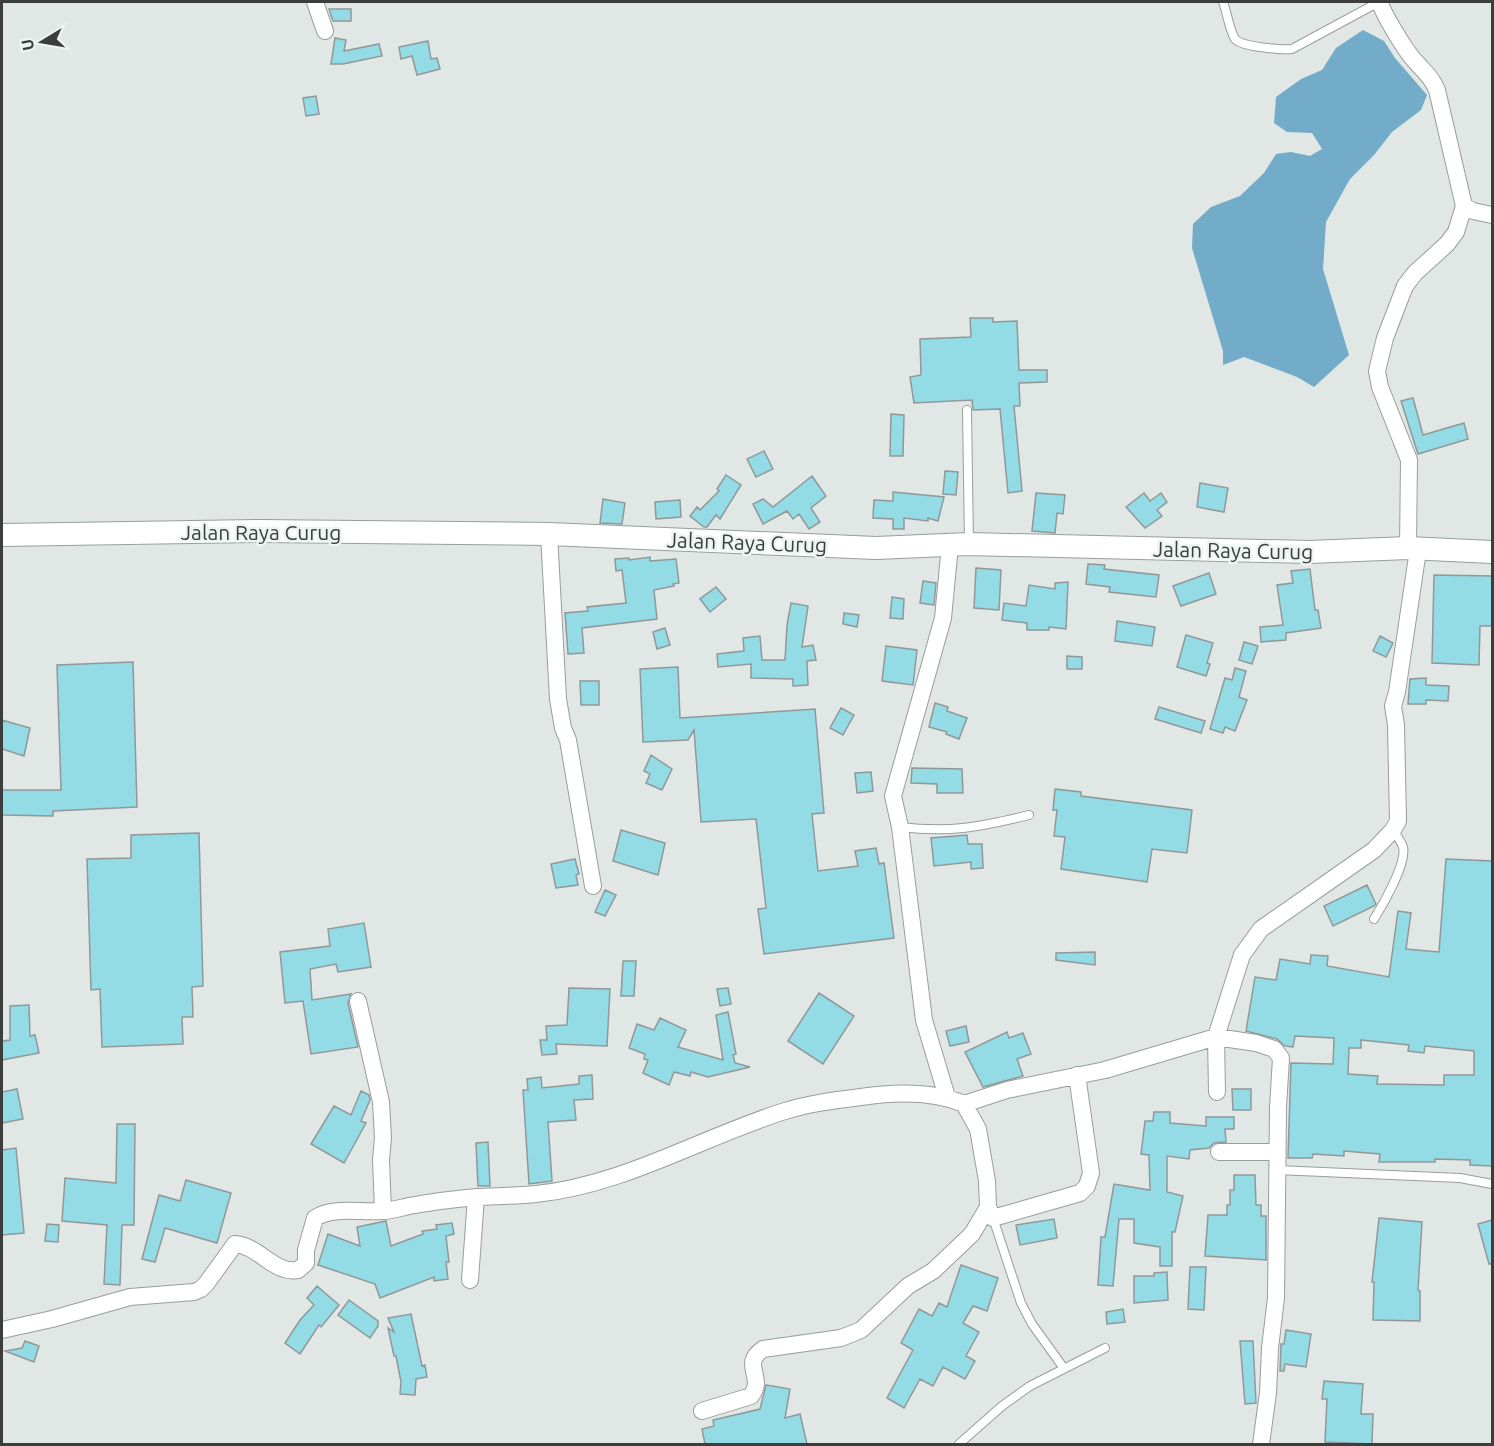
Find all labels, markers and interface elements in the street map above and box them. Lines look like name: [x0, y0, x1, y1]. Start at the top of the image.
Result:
north arrow: [12, 12, 72, 72]
text: U: [17, 38, 37, 52]
street label: Jalan Raya Curug: [181, 520, 341, 544]
street label: Jalan Raya Curug: [666, 527, 828, 557]
street label: Jalan Raya Curug: [1153, 537, 1313, 563]

